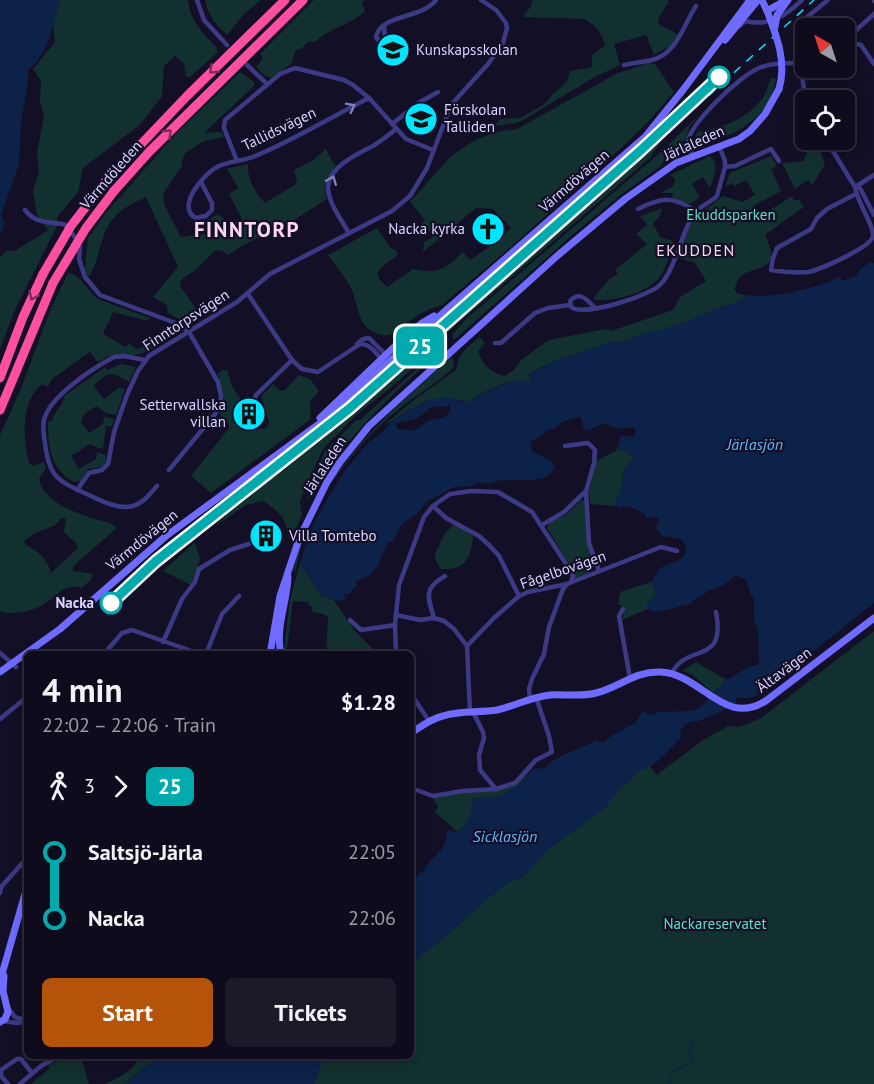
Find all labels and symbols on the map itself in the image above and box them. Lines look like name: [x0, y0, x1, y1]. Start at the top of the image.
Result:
north arrow: [795, 18, 855, 78]
school or university icon: Kunskapsskolan: [375, 32, 411, 68]
place label: Kunskapsskolan: [416, 40, 518, 59]
one-way arrow: [210, 63, 221, 74]
unlabelled marker: [708, 66, 730, 88]
place label: Förskolan Talliden: [444, 100, 506, 136]
school or university icon: Förskolan Talliden: [403, 101, 439, 137]
street label: Tallidsvägen: [239, 102, 319, 155]
one-way arrow: [344, 103, 355, 114]
street label: Järlaleden: [660, 121, 727, 165]
one-way arrow: [161, 130, 172, 141]
street label: Värmdöleden: [75, 137, 146, 214]
street label: Värmdövägen: [534, 145, 613, 217]
one-way arrow: [325, 176, 337, 187]
park label: Ekuddsparken: [686, 205, 776, 224]
church icon: Nacka kyrka: [470, 211, 506, 247]
district label: FINNTORP: [194, 216, 300, 243]
place label: Nacka kyrka: [388, 219, 465, 238]
district label: EKUDDEN: [656, 240, 736, 260]
street label: Finntorpsvägen: [139, 285, 233, 355]
one-way arrow: [29, 289, 41, 300]
line badge: 25: [393, 326, 447, 366]
place label: Setterwallska villan: [140, 395, 226, 431]
building icon: Setterwallska villan: [231, 396, 267, 432]
street label: Järlaleden: [298, 432, 350, 498]
water label: Järlasjön: [726, 434, 783, 454]
street label: Värmdövägen: [101, 505, 181, 575]
building icon: Villa Tomtebo: [248, 518, 284, 554]
place label: Villa Tomtebo: [288, 526, 377, 545]
street label: Fågelbovägen: [517, 546, 608, 593]
marker: Nacka: [100, 592, 122, 614]
place label: Nacka: [55, 593, 94, 612]
street label: Ältavägen: [752, 643, 815, 697]
water label: Sicklasjön: [473, 826, 537, 846]
park label: Nackareservatet: [664, 914, 766, 933]

